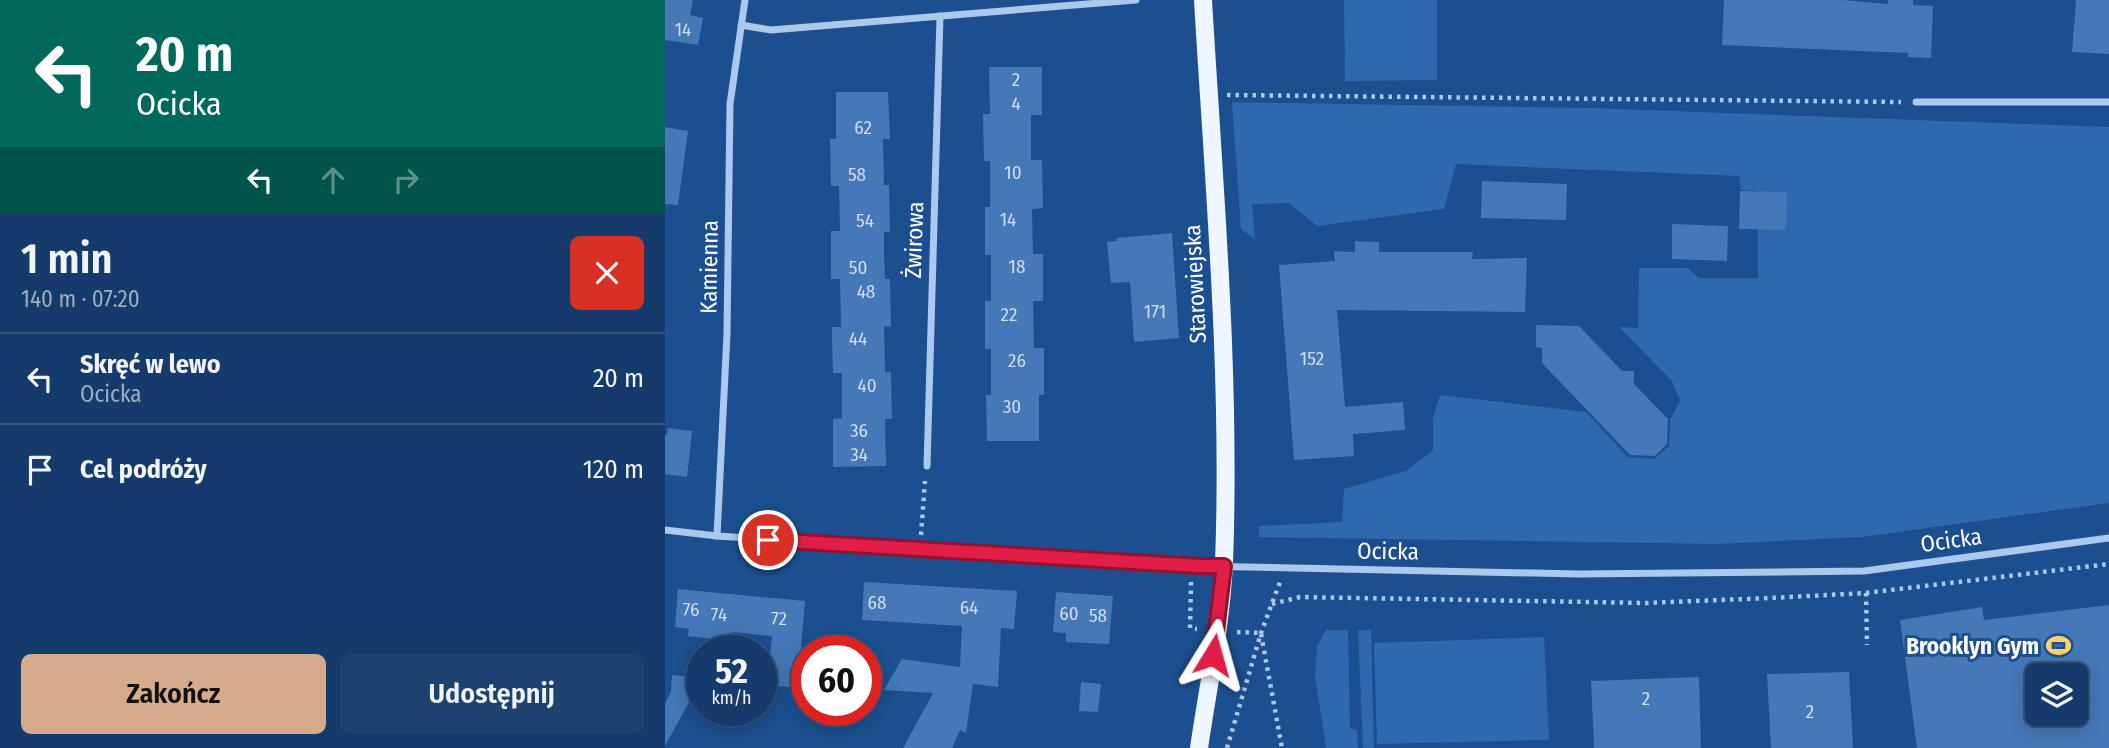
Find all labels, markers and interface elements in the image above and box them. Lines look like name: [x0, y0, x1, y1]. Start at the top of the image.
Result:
house number: 14: [675, 18, 691, 41]
text: 20 m: [136, 25, 233, 84]
icon: left: [21, 28, 112, 119]
house number: 2: [1012, 68, 1020, 91]
text: Ocicka: [136, 85, 222, 123]
house number: 4: [1011, 92, 1021, 115]
house number: 62: [854, 116, 872, 139]
icon: left: [241, 161, 279, 199]
icon: ahead: [314, 161, 352, 199]
icon: right: [387, 161, 425, 199]
house number: 10: [1004, 161, 1022, 184]
house number: 58: [848, 163, 866, 186]
street label: Żwirowa: [899, 201, 929, 279]
house number: 14: [1000, 208, 1016, 231]
house number: 54: [856, 209, 874, 232]
street label: Kamienna: [694, 220, 724, 314]
street label: Starowiejska: [1178, 224, 1212, 344]
text: 1 min: [21, 234, 112, 284]
button: close: [570, 236, 644, 310]
house number: 18: [1009, 255, 1025, 278]
house number: 50: [849, 256, 867, 279]
house number: 48: [857, 280, 875, 303]
text: 140 m · 07:20: [21, 285, 140, 313]
house number: 171: [1144, 300, 1166, 323]
house number: 22: [1001, 303, 1017, 326]
house number: 44: [849, 327, 867, 350]
house number: 152: [1300, 347, 1324, 370]
text: Skręć w lewo: [80, 349, 221, 380]
house number: 26: [1008, 349, 1026, 372]
icon: left: [21, 360, 59, 398]
text: 20 m: [593, 363, 644, 394]
house number: 40: [857, 374, 877, 397]
text: Ocicka: [80, 380, 142, 408]
house number: 30: [1003, 395, 1021, 418]
house number: 36: [850, 419, 868, 442]
house number: 34: [850, 443, 868, 466]
icon: arrive: [21, 451, 59, 489]
text: Cel podróży: [80, 454, 207, 485]
text: 120 m: [583, 454, 644, 485]
pin: [738, 510, 798, 570]
icon: arrive: [749, 521, 787, 559]
street label: Ocicka: [1919, 522, 1983, 558]
street label: Ocicka: [1357, 536, 1419, 566]
house number: 68: [868, 591, 886, 614]
house number: 64: [960, 596, 978, 619]
house number: 76: [683, 598, 699, 621]
house number: 60: [1059, 602, 1079, 625]
house number: 74: [711, 603, 727, 626]
house number: 58: [1089, 604, 1107, 627]
house number: 72: [771, 607, 787, 630]
position arrow: [1176, 618, 1250, 692]
place label: Brooklyn Gym: [1906, 632, 2039, 660]
sports icon: Brooklyn Gym: [2045, 632, 2073, 660]
speed limit sign: 60: [791, 635, 882, 726]
text: 52: [715, 650, 748, 692]
button: Zakończ: [21, 654, 326, 734]
button: Udostępnij: [340, 654, 644, 734]
map controls: [2025, 663, 2088, 726]
button: layers: [2025, 663, 2088, 726]
text: km/h: [711, 687, 752, 709]
house number: 2: [1642, 687, 1650, 710]
house number: 2: [1806, 700, 1814, 723]

